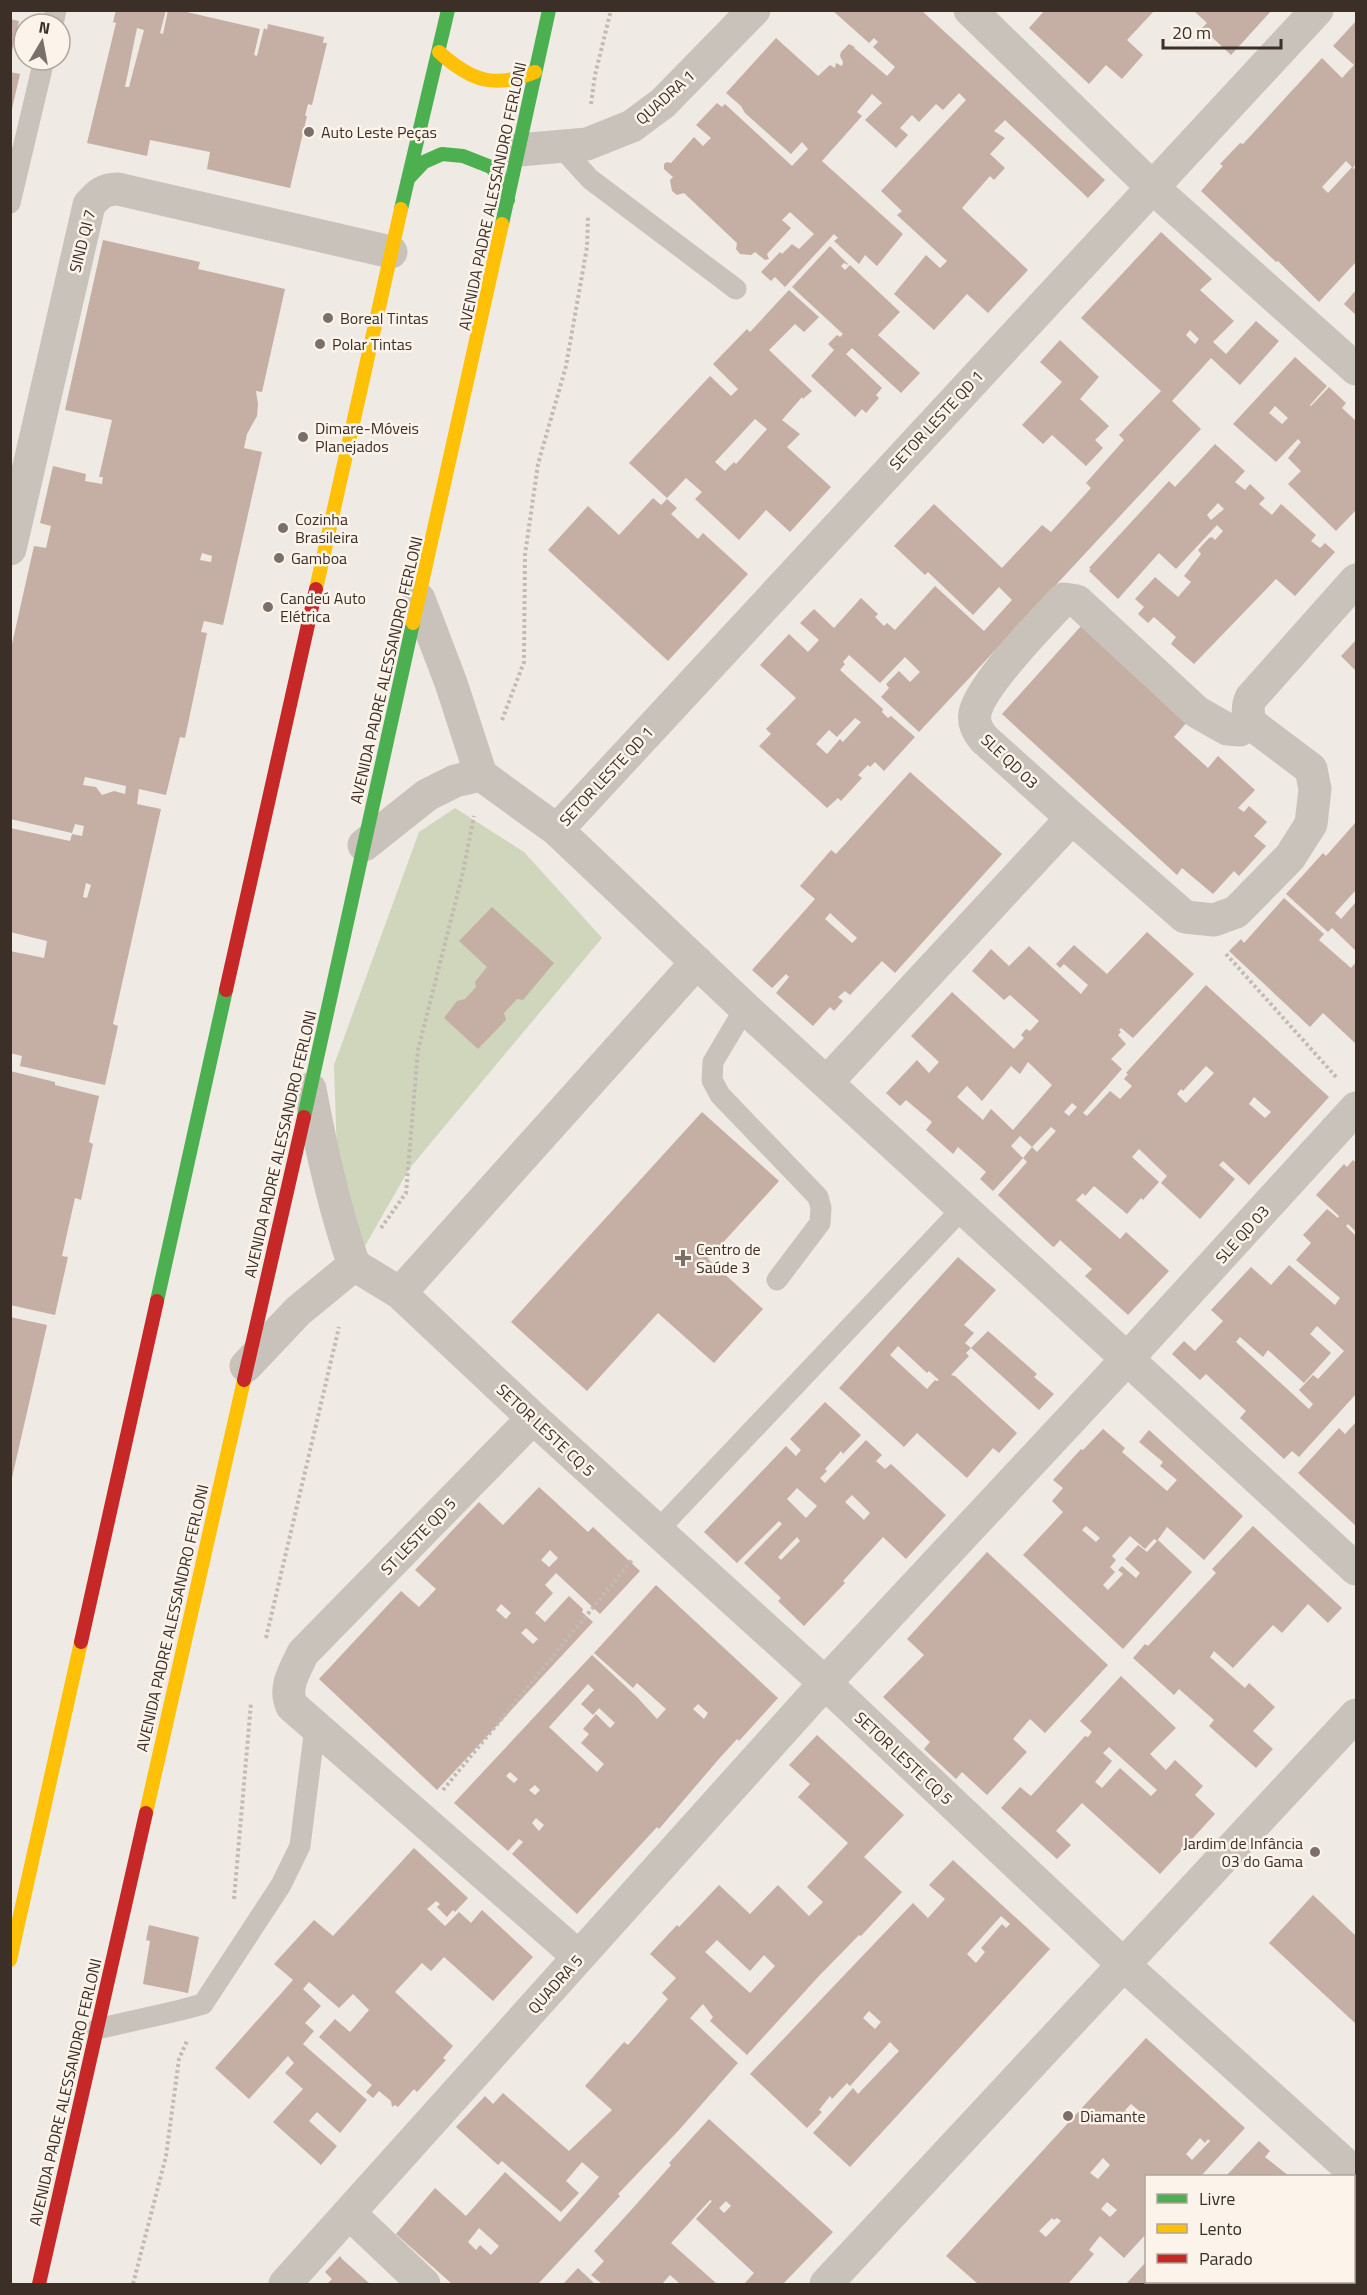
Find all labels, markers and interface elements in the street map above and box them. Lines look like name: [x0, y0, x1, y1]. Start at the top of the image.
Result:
north arrow: [12, 12, 72, 72]
scale bar: [1163, 12, 1282, 50]
text: N: [37, 14, 52, 40]
text: 20 m: [1172, 19, 1211, 46]
street label: AVENIDA PADRE ALESSANDRO FERLONI: [452, 60, 532, 332]
street label: QUADRA 1: [630, 64, 700, 130]
place label: Auto Leste Peças: [321, 120, 437, 144]
marker: Auto Leste Peças: [302, 125, 316, 139]
street label: SIND QI 7: [63, 207, 101, 275]
place label: Boreal Tintas: [340, 306, 429, 330]
marker: Boreal Tintas: [321, 311, 335, 325]
place label: Polar Tintas: [332, 332, 412, 356]
marker: Polar Tintas: [313, 337, 327, 351]
street label: SETOR LESTE QD 1: [883, 365, 989, 475]
place label: Dimare-Móveis Planejados: [315, 416, 419, 458]
marker: Dimare-Móveis Planejados: [296, 430, 310, 444]
place label: Cozinha Brasileira: [295, 507, 358, 549]
marker: Cozinha Brasileira: [276, 521, 290, 535]
street label: AVENIDA PADRE ALESSANDRO FERLONI: [344, 534, 428, 806]
place label: Gamboa: [291, 546, 347, 570]
marker: Gamboa: [272, 551, 286, 565]
place label: Candeú Auto Elétrica: [280, 586, 366, 628]
marker: Candeú Auto Elétrica: [261, 600, 275, 614]
street label: SETOR LESTE QD 1: [553, 721, 659, 831]
street label: SLE QD 03: [976, 728, 1044, 794]
street label: AVENIDA PADRE ALESSANDRO FERLONI: [238, 1008, 322, 1280]
street label: SLE QD 03: [1209, 1200, 1275, 1268]
place label: Centro de Saúde 3: [696, 1237, 761, 1279]
marker: Centro de Saúde 3: [674, 1249, 692, 1267]
street label: SETOR LESTE CQ 5: [491, 1378, 601, 1482]
street label: AVENIDA PADRE ALESSANDRO FERLONI: [130, 1482, 214, 1754]
street label: ST LESTE QD 5: [375, 1492, 461, 1580]
street label: SETOR LESTE CQ 5: [849, 1706, 959, 1810]
place label: Jardim de Infância 03 do Gama: [1183, 1831, 1303, 1873]
marker: Jardim de Infância 03 do Gama: [1308, 1845, 1322, 1859]
street label: QUADRA 5: [522, 1949, 588, 2019]
street label: AVENIDA PADRE ALESSANDRO FERLONI: [23, 1956, 107, 2228]
place label: Diamante: [1080, 2104, 1145, 2128]
marker: Diamante: [1061, 2109, 1075, 2123]
legend: [1145, 2175, 1355, 2283]
text: Livre: [1199, 2185, 1235, 2212]
text: Lento: [1199, 2215, 1242, 2242]
text: Parado: [1199, 2245, 1253, 2272]

